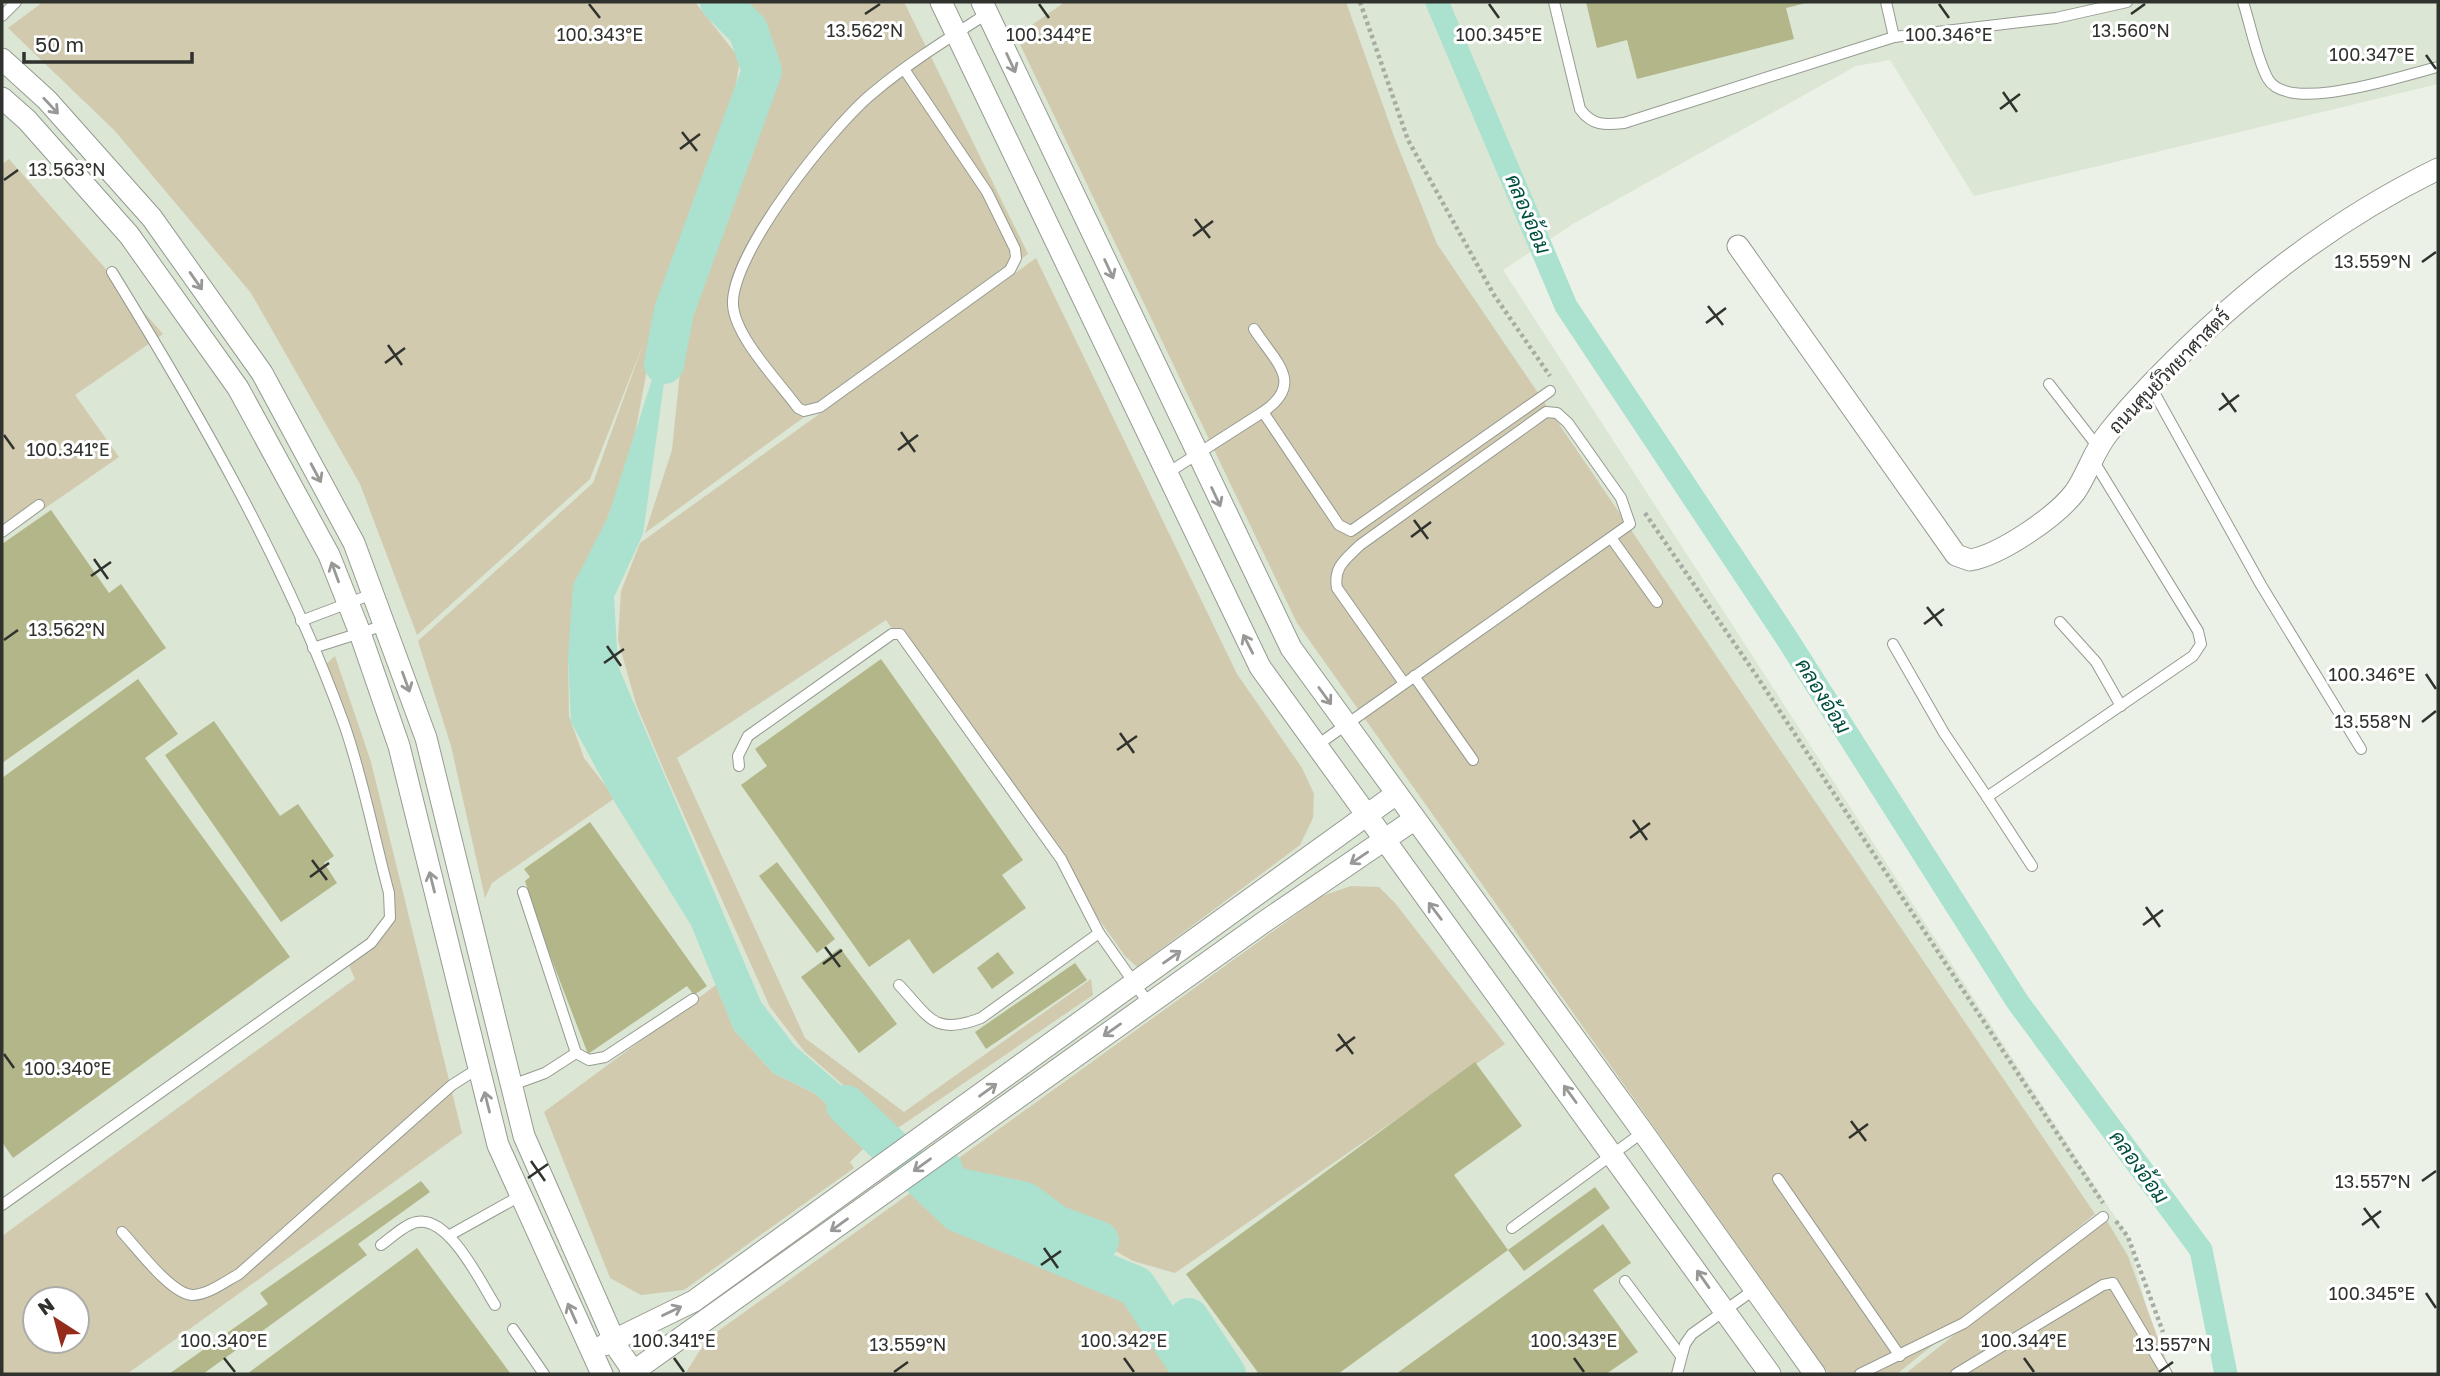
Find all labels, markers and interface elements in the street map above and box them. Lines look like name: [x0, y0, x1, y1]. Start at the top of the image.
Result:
text: 13.562°N: [826, 19, 904, 41]
text: 13.560°N: [2092, 19, 2170, 41]
scale bar: [24, 21, 192, 65]
text: 100.343°E: [557, 23, 643, 45]
text: 100.344°E: [1006, 23, 1092, 45]
text: 100.345°E: [1456, 23, 1542, 45]
text: 100.346°E: [1906, 23, 1992, 45]
text: 50 m: [35, 31, 84, 57]
text: 100.347°E: [2329, 43, 2415, 65]
one-way arrow: [1005, 52, 1019, 73]
one-way arrow: [43, 97, 60, 114]
text: 13.563°N: [28, 158, 106, 180]
water label: คลองอ้อม: [1500, 170, 1557, 258]
text: 13.559°N: [2334, 250, 2412, 272]
one-way arrow: [1103, 258, 1116, 279]
one-way arrow: [189, 271, 203, 290]
street label: ถนนศูนย์วิทยาศาสตร์: [2103, 304, 2236, 440]
text: 100.341°E: [26, 438, 110, 460]
one-way arrow: [309, 463, 323, 483]
one-way arrow: [1210, 486, 1224, 507]
one-way arrow: [328, 561, 340, 583]
text: 13.562°N: [28, 618, 106, 640]
one-way arrow: [1241, 634, 1255, 655]
water label: คลองอ้อม: [1790, 653, 1857, 738]
text: 100.346°E: [2329, 663, 2415, 685]
one-way arrow: [401, 670, 413, 692]
one-way arrow: [1318, 686, 1332, 705]
text: 13.558°N: [2334, 710, 2412, 732]
one-way arrow: [1350, 851, 1369, 865]
one-way arrow: [425, 871, 439, 894]
one-way arrow: [1428, 902, 1442, 921]
one-way arrow: [1162, 949, 1181, 964]
one-way arrow: [1103, 1023, 1122, 1037]
text: 100.340°E: [24, 1057, 112, 1079]
one-way arrow: [978, 1083, 997, 1098]
one-way arrow: [1563, 1085, 1577, 1104]
one-way arrow: [480, 1092, 493, 1114]
water label: คลองอ้อม: [2105, 1125, 2175, 1208]
one-way arrow: [914, 1157, 932, 1172]
text: 13.557°N: [2335, 1170, 2411, 1192]
one-way arrow: [830, 1218, 849, 1232]
one-way arrow: [1695, 1270, 1710, 1289]
text: 100.345°E: [2329, 1282, 2415, 1304]
north arrow: [21, 1285, 91, 1355]
text: N: [33, 1292, 58, 1319]
one-way arrow: [565, 1303, 578, 1324]
one-way arrow: [661, 1304, 682, 1317]
text: 100.340°E: [180, 1329, 268, 1351]
text: 100.341°E: [632, 1329, 716, 1351]
text: 100.342°E: [1081, 1329, 1167, 1351]
text: 100.343°E: [1531, 1329, 1617, 1351]
text: 100.344°E: [1981, 1329, 2067, 1351]
text: 13.559°N: [869, 1333, 947, 1355]
text: 13.557°N: [2135, 1333, 2211, 1355]

